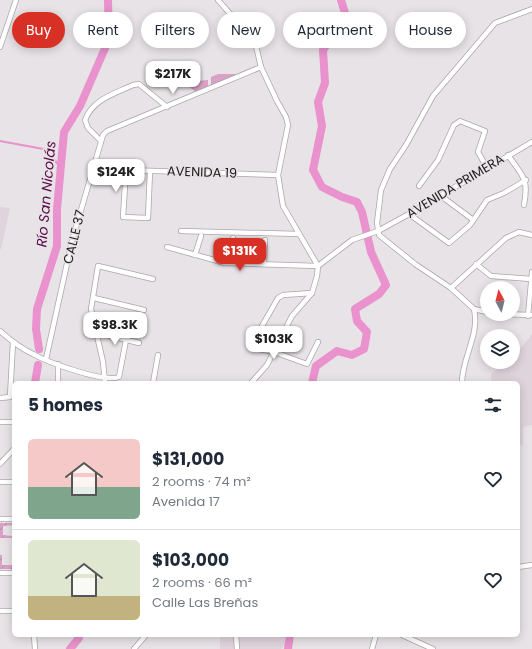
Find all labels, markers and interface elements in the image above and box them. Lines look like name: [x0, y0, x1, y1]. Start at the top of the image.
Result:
chip: Buy: [12, 12, 65, 48]
chip: Rent: [73, 12, 133, 48]
chip: Filters: [141, 12, 209, 48]
chip: New: [217, 12, 275, 48]
chip: Apartment: [283, 12, 387, 48]
chip: House: [395, 12, 466, 48]
pin: $217K: [145, 61, 201, 95]
text: $217K: [155, 64, 191, 83]
water label: Río San Nicolás: [31, 140, 61, 248]
street label: AVENIDA PRIMERA: [402, 149, 508, 223]
pin: $124K: [88, 159, 144, 193]
street label: AVENIDA 19: [167, 161, 237, 183]
text: $124K: [97, 162, 135, 181]
street label: CALLE 37: [58, 208, 90, 266]
pin: $131K: [212, 238, 268, 272]
text: $131K: [222, 241, 258, 260]
north arrow: [480, 281, 520, 321]
map controls: [480, 281, 520, 369]
pin: $98.3K: [82, 312, 148, 346]
text: $98.3K: [92, 315, 138, 334]
pin: $103K: [246, 326, 302, 360]
text: $103K: [255, 329, 293, 348]
button: layers: [480, 329, 520, 369]
text: 5 homes: [28, 393, 103, 417]
icon: filters: [482, 394, 504, 416]
text: $131,000: [152, 447, 224, 471]
icon: home: [60, 455, 108, 503]
icon: heart: [482, 468, 504, 490]
text: 2 rooms · 74 m²: [152, 472, 251, 491]
text: Avenida 17: [152, 492, 220, 511]
text: $103,000: [152, 548, 229, 572]
icon: home: [60, 556, 108, 604]
icon: heart: [482, 569, 504, 591]
text: 2 rooms · 66 m²: [152, 573, 252, 592]
text: Calle Las Breñas: [152, 593, 258, 612]

